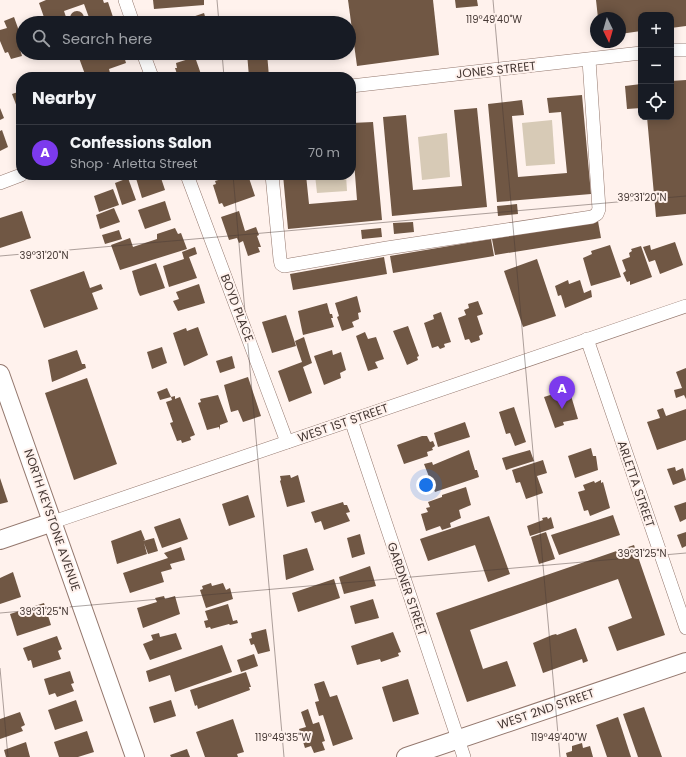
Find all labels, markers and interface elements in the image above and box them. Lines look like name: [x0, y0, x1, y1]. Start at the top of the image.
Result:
text: 119°49'40"W: [466, 12, 522, 27]
north arrow: [590, 12, 626, 48]
map controls: [638, 12, 674, 120]
button: +: [638, 12, 674, 48]
search box: [16, 16, 356, 60]
icon: search: [30, 27, 52, 49]
text: Search here: [62, 28, 152, 49]
button: −: [638, 48, 674, 84]
street label: JONES STREET: [455, 57, 537, 82]
button: locate: [638, 84, 674, 120]
text: Nearby: [32, 86, 96, 110]
text: Confessions Salon: [70, 132, 212, 153]
text: A: [40, 143, 50, 162]
text: 70 m: [308, 143, 340, 162]
text: Shop · Arletta Street: [70, 154, 197, 173]
text: 39°31'20"N: [618, 190, 666, 205]
text: 39°31'20"N: [20, 248, 68, 263]
street label: BOYD PLACE: [217, 272, 258, 344]
pin: A: [549, 376, 575, 409]
street label: WEST 1ST STREET: [295, 399, 391, 446]
street label: ARLETTA STREET: [614, 438, 659, 530]
street label: NORTH KEYSTONE AVENUE: [20, 446, 85, 593]
your location: [416, 475, 436, 495]
street label: GARDNER STREET: [383, 540, 432, 638]
text: 39°31'25"N: [618, 546, 666, 561]
text: 39°31'25"N: [20, 604, 68, 619]
street label: WEST 2ND STREET: [495, 684, 597, 733]
text: 119°49'35"W: [255, 730, 311, 745]
text: 119°49'40"W: [531, 730, 587, 745]

